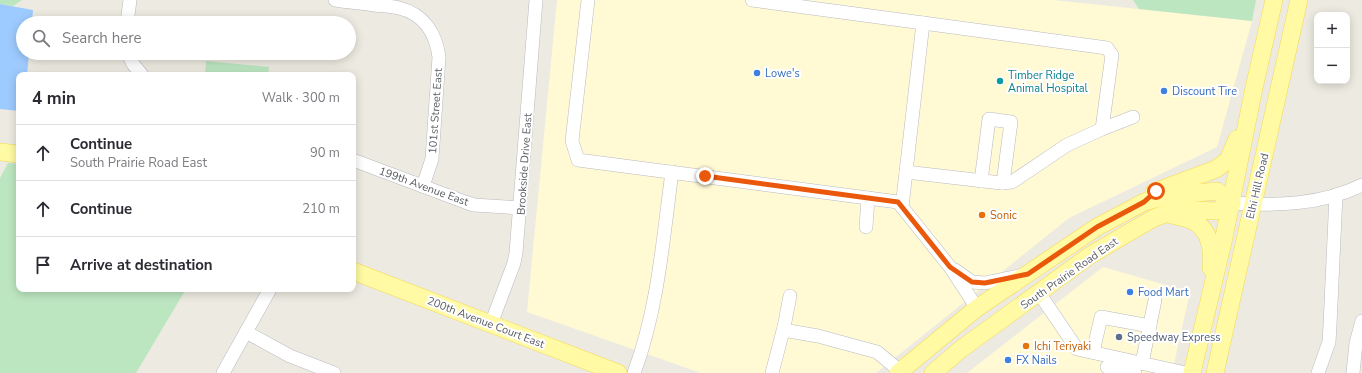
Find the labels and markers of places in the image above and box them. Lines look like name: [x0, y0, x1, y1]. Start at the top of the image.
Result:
place label: Lowe's: [765, 66, 800, 81]
marker: Lowe's: [752, 68, 762, 78]
place label: Timber Ridge Animal Hospital: [1008, 68, 1089, 96]
marker: Timber Ridge Animal Hospital: [995, 76, 1005, 86]
place label: Discount Tire: [1172, 84, 1237, 99]
marker: Discount Tire: [1159, 86, 1169, 96]
place label: Sonic: [990, 208, 1017, 223]
marker: Sonic: [977, 210, 987, 220]
place label: Food Mart: [1138, 285, 1189, 300]
marker: Food Mart: [1125, 287, 1135, 297]
place label: Speedway Express: [1127, 330, 1221, 345]
marker: Speedway Express: [1114, 332, 1124, 342]
place label: Ichi Teriyaki: [1034, 339, 1091, 354]
marker: Ichi Teriyaki: [1021, 341, 1031, 351]
place label: FX Nails: [1016, 353, 1057, 368]
marker: FX Nails: [1003, 355, 1013, 365]

